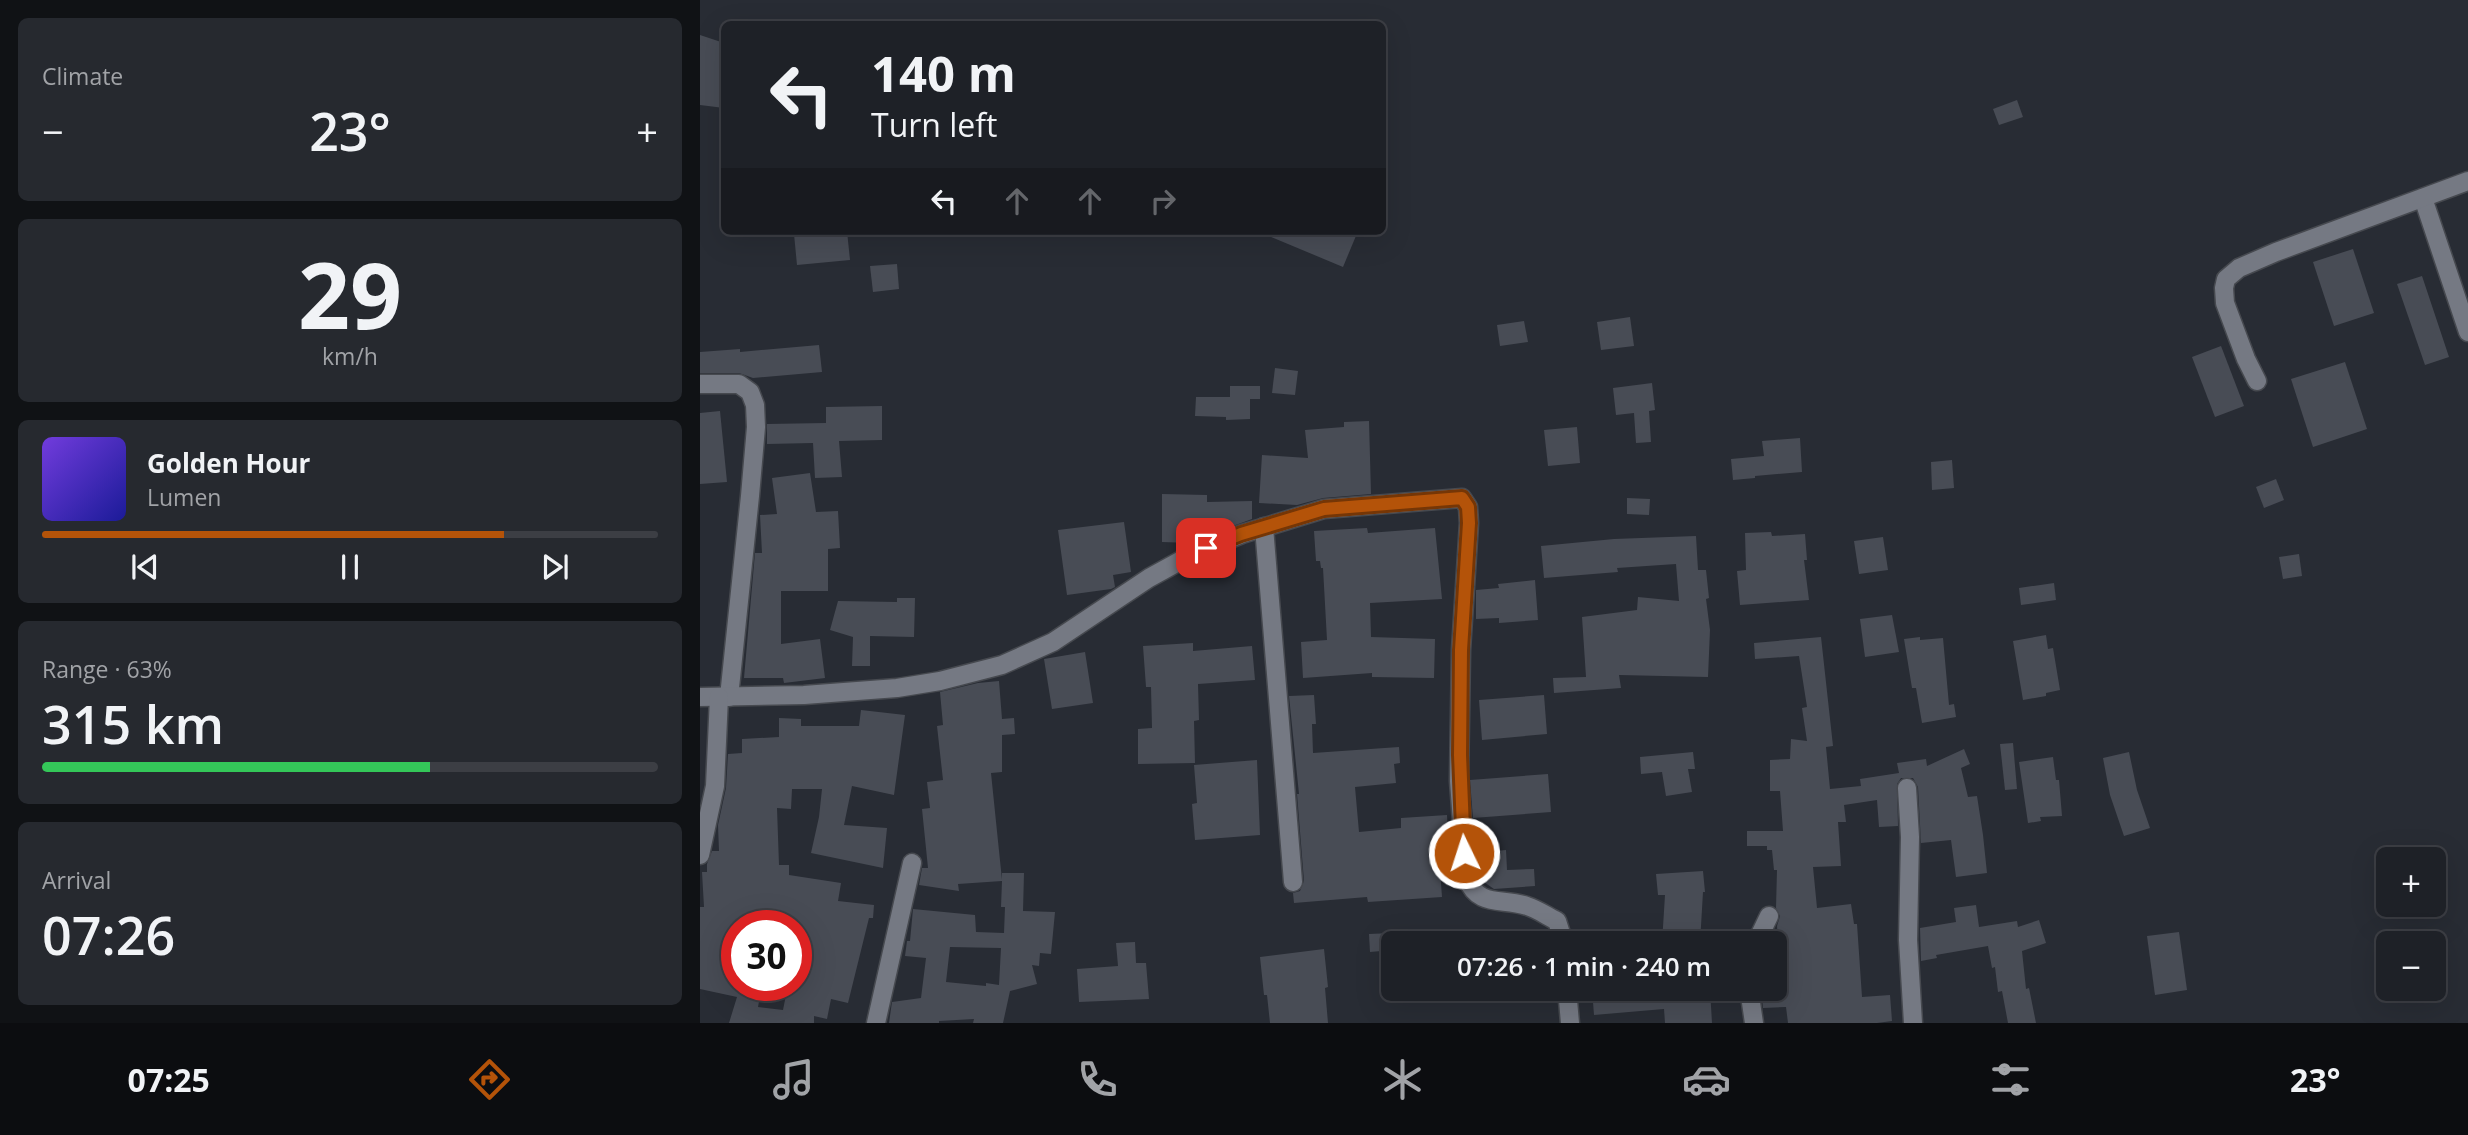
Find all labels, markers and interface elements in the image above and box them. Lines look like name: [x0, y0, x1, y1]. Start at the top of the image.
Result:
text: 140 m: [871, 40, 1016, 106]
icon: left: [756, 49, 847, 140]
text: Climate: [42, 60, 123, 92]
text: 23°: [309, 95, 391, 166]
text: Turn left: [871, 103, 997, 146]
text: −: [42, 105, 64, 157]
text: +: [636, 105, 658, 157]
icon: left: [925, 182, 963, 220]
icon: ahead: [998, 182, 1036, 220]
icon: ahead: [1071, 182, 1109, 220]
icon: right: [1144, 182, 1182, 220]
text: 29: [298, 232, 402, 356]
text: km/h: [322, 340, 378, 372]
text: Golden Hour: [147, 445, 310, 481]
text: Lumen: [147, 481, 221, 513]
pin: [1176, 518, 1236, 578]
icon: arrive: [1187, 529, 1225, 567]
icon: previous: [126, 548, 164, 586]
icon: pause: [331, 548, 369, 586]
icon: next: [536, 548, 574, 586]
text: Range · 63%: [42, 653, 172, 685]
text: 315 km: [42, 688, 224, 759]
position arrow: [1427, 816, 1501, 890]
map controls: [2376, 847, 2446, 1001]
button: +: [2376, 847, 2446, 917]
text: Arrival: [42, 864, 111, 896]
text: 07:26: [42, 899, 175, 970]
speed limit sign: 30: [721, 910, 812, 1001]
button: −: [2376, 931, 2446, 1001]
text: 07:26 · 1 min · 240 m: [1457, 948, 1711, 984]
icon: directions: [465, 1055, 514, 1104]
icon: music: [769, 1055, 818, 1104]
icon: phone: [1073, 1055, 1122, 1104]
icon: climate: [1378, 1055, 1427, 1104]
icon: car: [1682, 1055, 1731, 1104]
icon: filters: [1986, 1055, 2035, 1104]
text: 07:25: [128, 1058, 210, 1101]
text: 23°: [2290, 1058, 2340, 1101]

